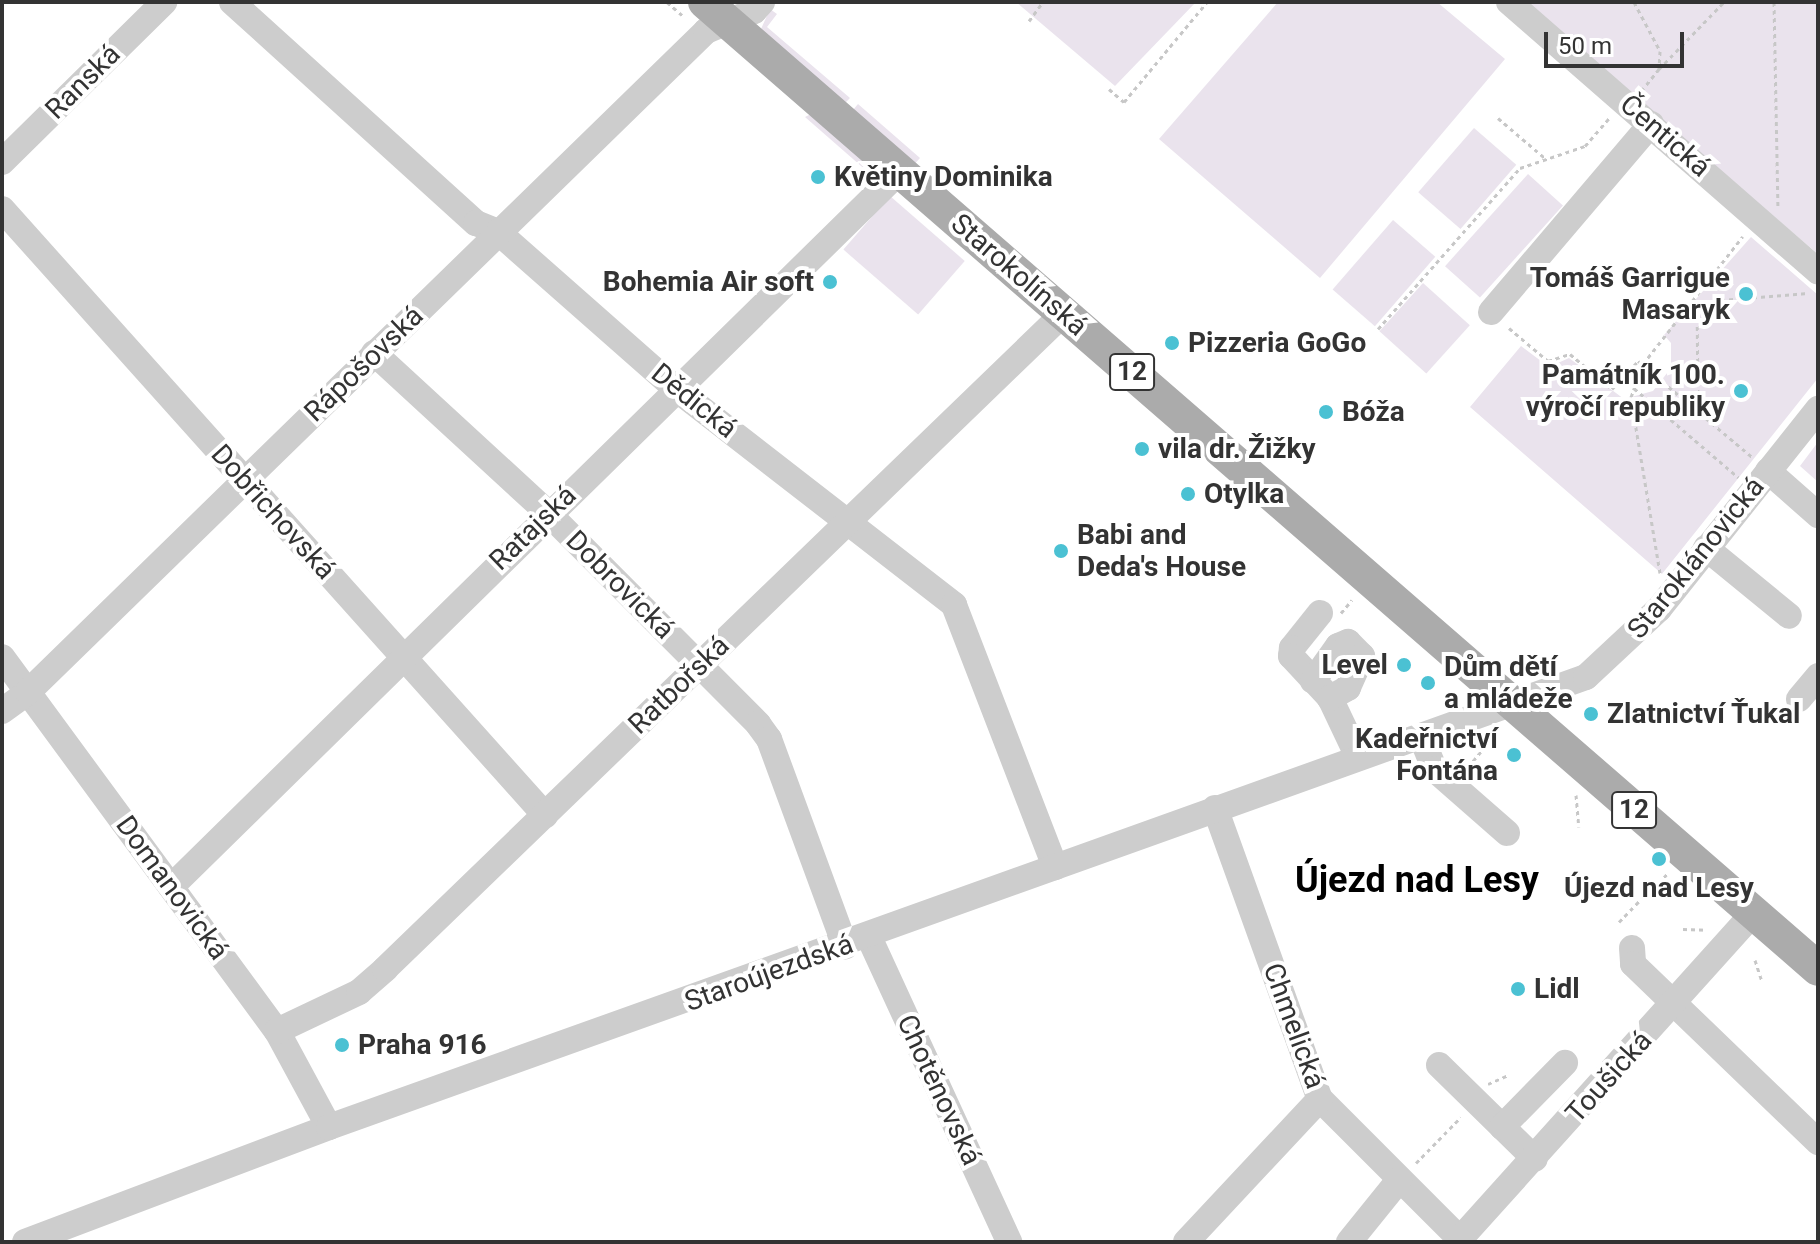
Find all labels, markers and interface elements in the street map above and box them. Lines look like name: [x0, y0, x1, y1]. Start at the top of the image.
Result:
scale bar: [1548, 16, 1688, 66]
text: 50 m: [1558, 32, 1612, 60]
street label: Ranská: [39, 38, 127, 126]
street label: Čentická: [1613, 88, 1717, 184]
place label: Květiny Dominika: [834, 160, 1053, 194]
marker: Květiny Dominika: [809, 168, 827, 186]
street label: Starokolínská: [944, 207, 1094, 343]
place label: Tomáš Garrigue Masaryk: [1530, 261, 1730, 327]
place label: Bohemia Air soft: [603, 265, 814, 299]
marker: Bohemia Air soft: [821, 273, 839, 291]
marker: Tomáš Garrigue Masaryk: [1737, 285, 1755, 303]
street label: Rápošovská: [298, 299, 430, 429]
place label: Pizzeria GoGo: [1188, 326, 1366, 360]
marker: Pizzeria GoGo: [1163, 334, 1181, 352]
road number: 12: [1108, 350, 1156, 394]
street label: Dědická: [645, 357, 743, 445]
place label: Památník 100. výročí republiky: [1526, 358, 1725, 424]
marker: Památník 100. výročí republiky: [1732, 382, 1750, 400]
place label: Bóža: [1342, 395, 1405, 429]
marker: Bóža: [1317, 403, 1335, 421]
place label: vila dr. Žižky: [1158, 432, 1316, 466]
street label: Dobřichovská: [204, 438, 342, 586]
marker: vila dr. Žižky: [1133, 440, 1151, 458]
street label: Staroklánovická: [1621, 470, 1771, 646]
place label: Otylka: [1204, 477, 1284, 511]
street label: Ratajská: [483, 479, 583, 577]
marker: Otylka: [1179, 485, 1197, 503]
place label: Babi and Deda's House: [1077, 518, 1246, 584]
street label: Dobrovická: [559, 524, 681, 646]
marker: Babi and Deda's House: [1052, 542, 1070, 560]
street label: Ratbořská: [622, 629, 736, 741]
place label: Level: [1321, 648, 1388, 682]
place label: Dům dětí a mládeže: [1444, 650, 1573, 716]
marker: Level: [1395, 656, 1413, 674]
marker: Dům dětí a mládeže: [1419, 674, 1437, 692]
place label: Zlatnictví Ťukal: [1607, 697, 1801, 731]
marker: Zlatnictví Ťukal: [1582, 705, 1600, 723]
place label: Kadeřnictví Fontána: [1355, 722, 1498, 788]
marker: Kadeřnictví Fontána: [1505, 746, 1523, 764]
road number: 12: [1610, 788, 1658, 832]
street label: Domanovická: [109, 809, 235, 967]
marker: Újezd nad Lesy: [1650, 850, 1668, 868]
district label: Újezd nad Lesy: [1295, 859, 1539, 903]
place label: Újezd nad Lesy: [1564, 871, 1754, 905]
street label: Staroújezdská: [680, 927, 858, 1019]
street label: Chmelická: [1256, 959, 1332, 1093]
place label: Lidl: [1534, 972, 1580, 1006]
marker: Lidl: [1509, 980, 1527, 998]
street label: Chotěnovská: [889, 1009, 989, 1171]
street label: Toušická: [1559, 1024, 1659, 1130]
place label: Praha 916: [358, 1028, 487, 1062]
marker: Praha 916: [333, 1036, 351, 1054]

